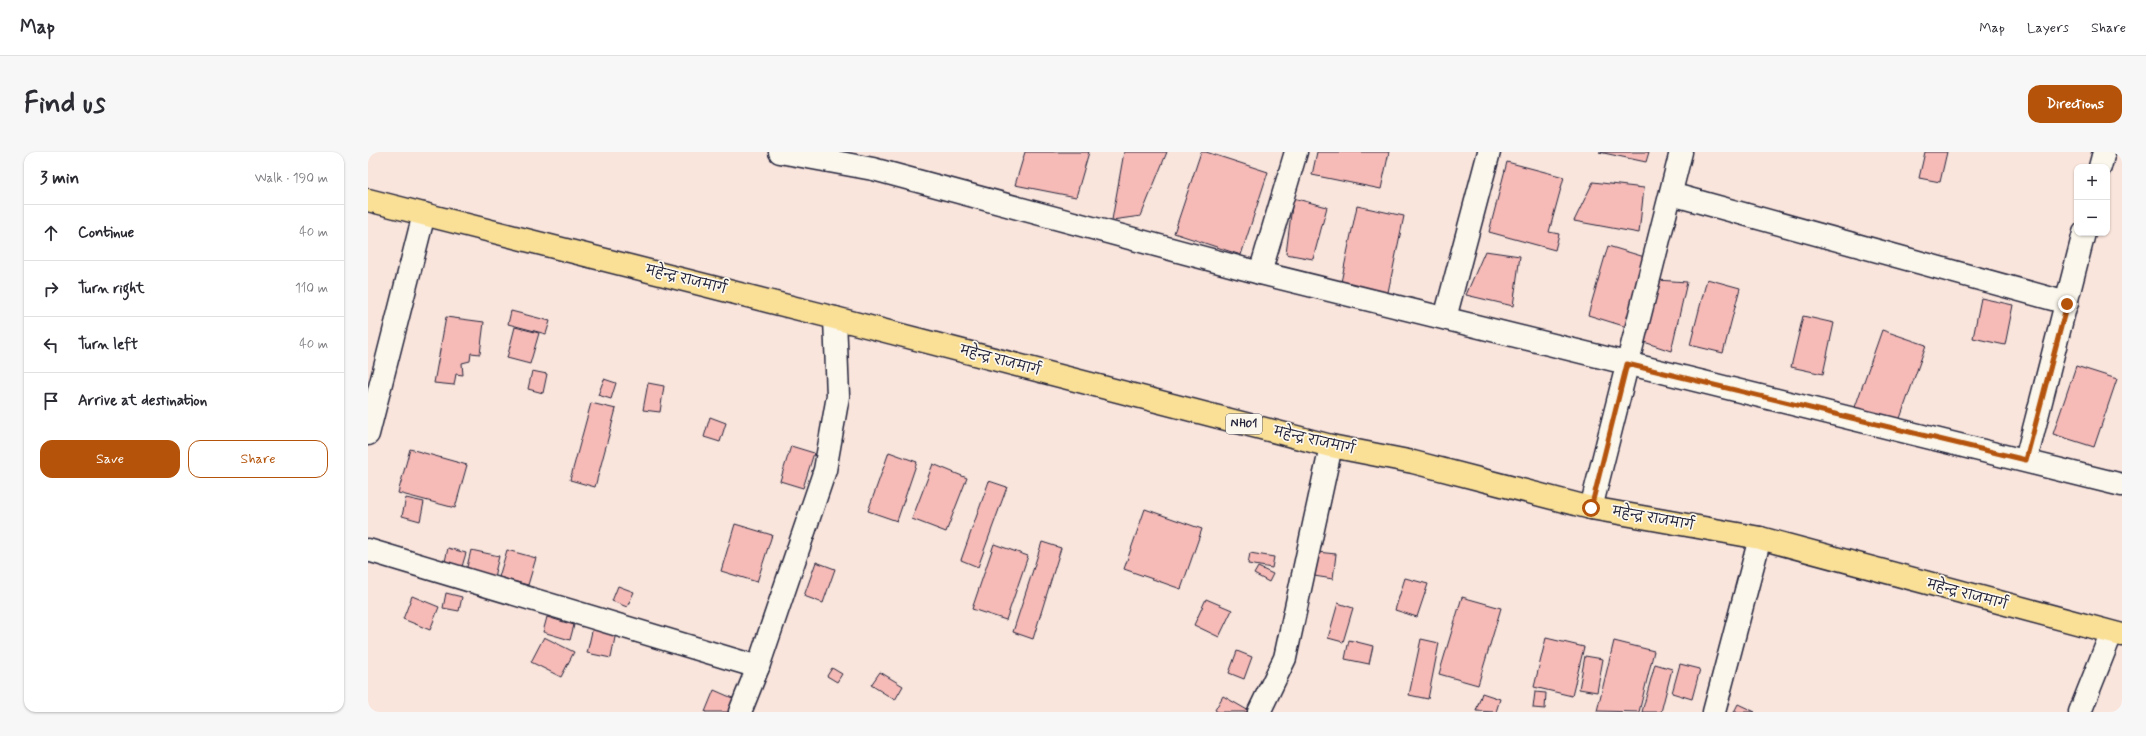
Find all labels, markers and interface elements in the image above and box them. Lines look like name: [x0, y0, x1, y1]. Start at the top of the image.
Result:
text: Map: [20, 15, 55, 40]
text: Map: [1979, 19, 2005, 37]
text: Layers: [2027, 19, 2069, 37]
text: Share: [2091, 19, 2126, 37]
button: Directions: [2028, 85, 2122, 123]
text: Find us: [24, 86, 105, 123]
map controls: [2074, 164, 2110, 236]
button: +: [2074, 164, 2110, 200]
text: 3 min: [40, 167, 79, 189]
text: Walk · 190 m: [255, 170, 328, 187]
button: −: [2074, 200, 2110, 236]
icon: ahead: [40, 222, 62, 244]
text: Continue: [78, 223, 134, 243]
text: 40 m: [299, 224, 328, 241]
street label: महेन्द्र राजमार्ग: [643, 258, 730, 299]
icon: right: [40, 278, 62, 300]
text: Turn right: [78, 279, 145, 299]
text: 110 m: [295, 280, 328, 297]
route end: [2058, 295, 2076, 313]
icon: left: [40, 334, 62, 356]
text: Turn left: [78, 335, 138, 355]
text: 40 m: [299, 336, 328, 353]
street label: महेन्द्र राजमार्ग: [957, 338, 1044, 380]
icon: arrive: [40, 390, 62, 412]
text: Arrive at destination: [78, 391, 207, 411]
road number: NH01: [1226, 414, 1262, 434]
street label: महेन्द्र राजमार्ग: [1271, 419, 1358, 459]
button: Save: [40, 440, 180, 478]
button: Share: [188, 440, 328, 478]
route start: [1582, 499, 1600, 517]
street label: महेन्द्र राजमार्ग: [1610, 499, 1697, 535]
street label: महेन्द्र राजमार्ग: [1924, 572, 2011, 614]

